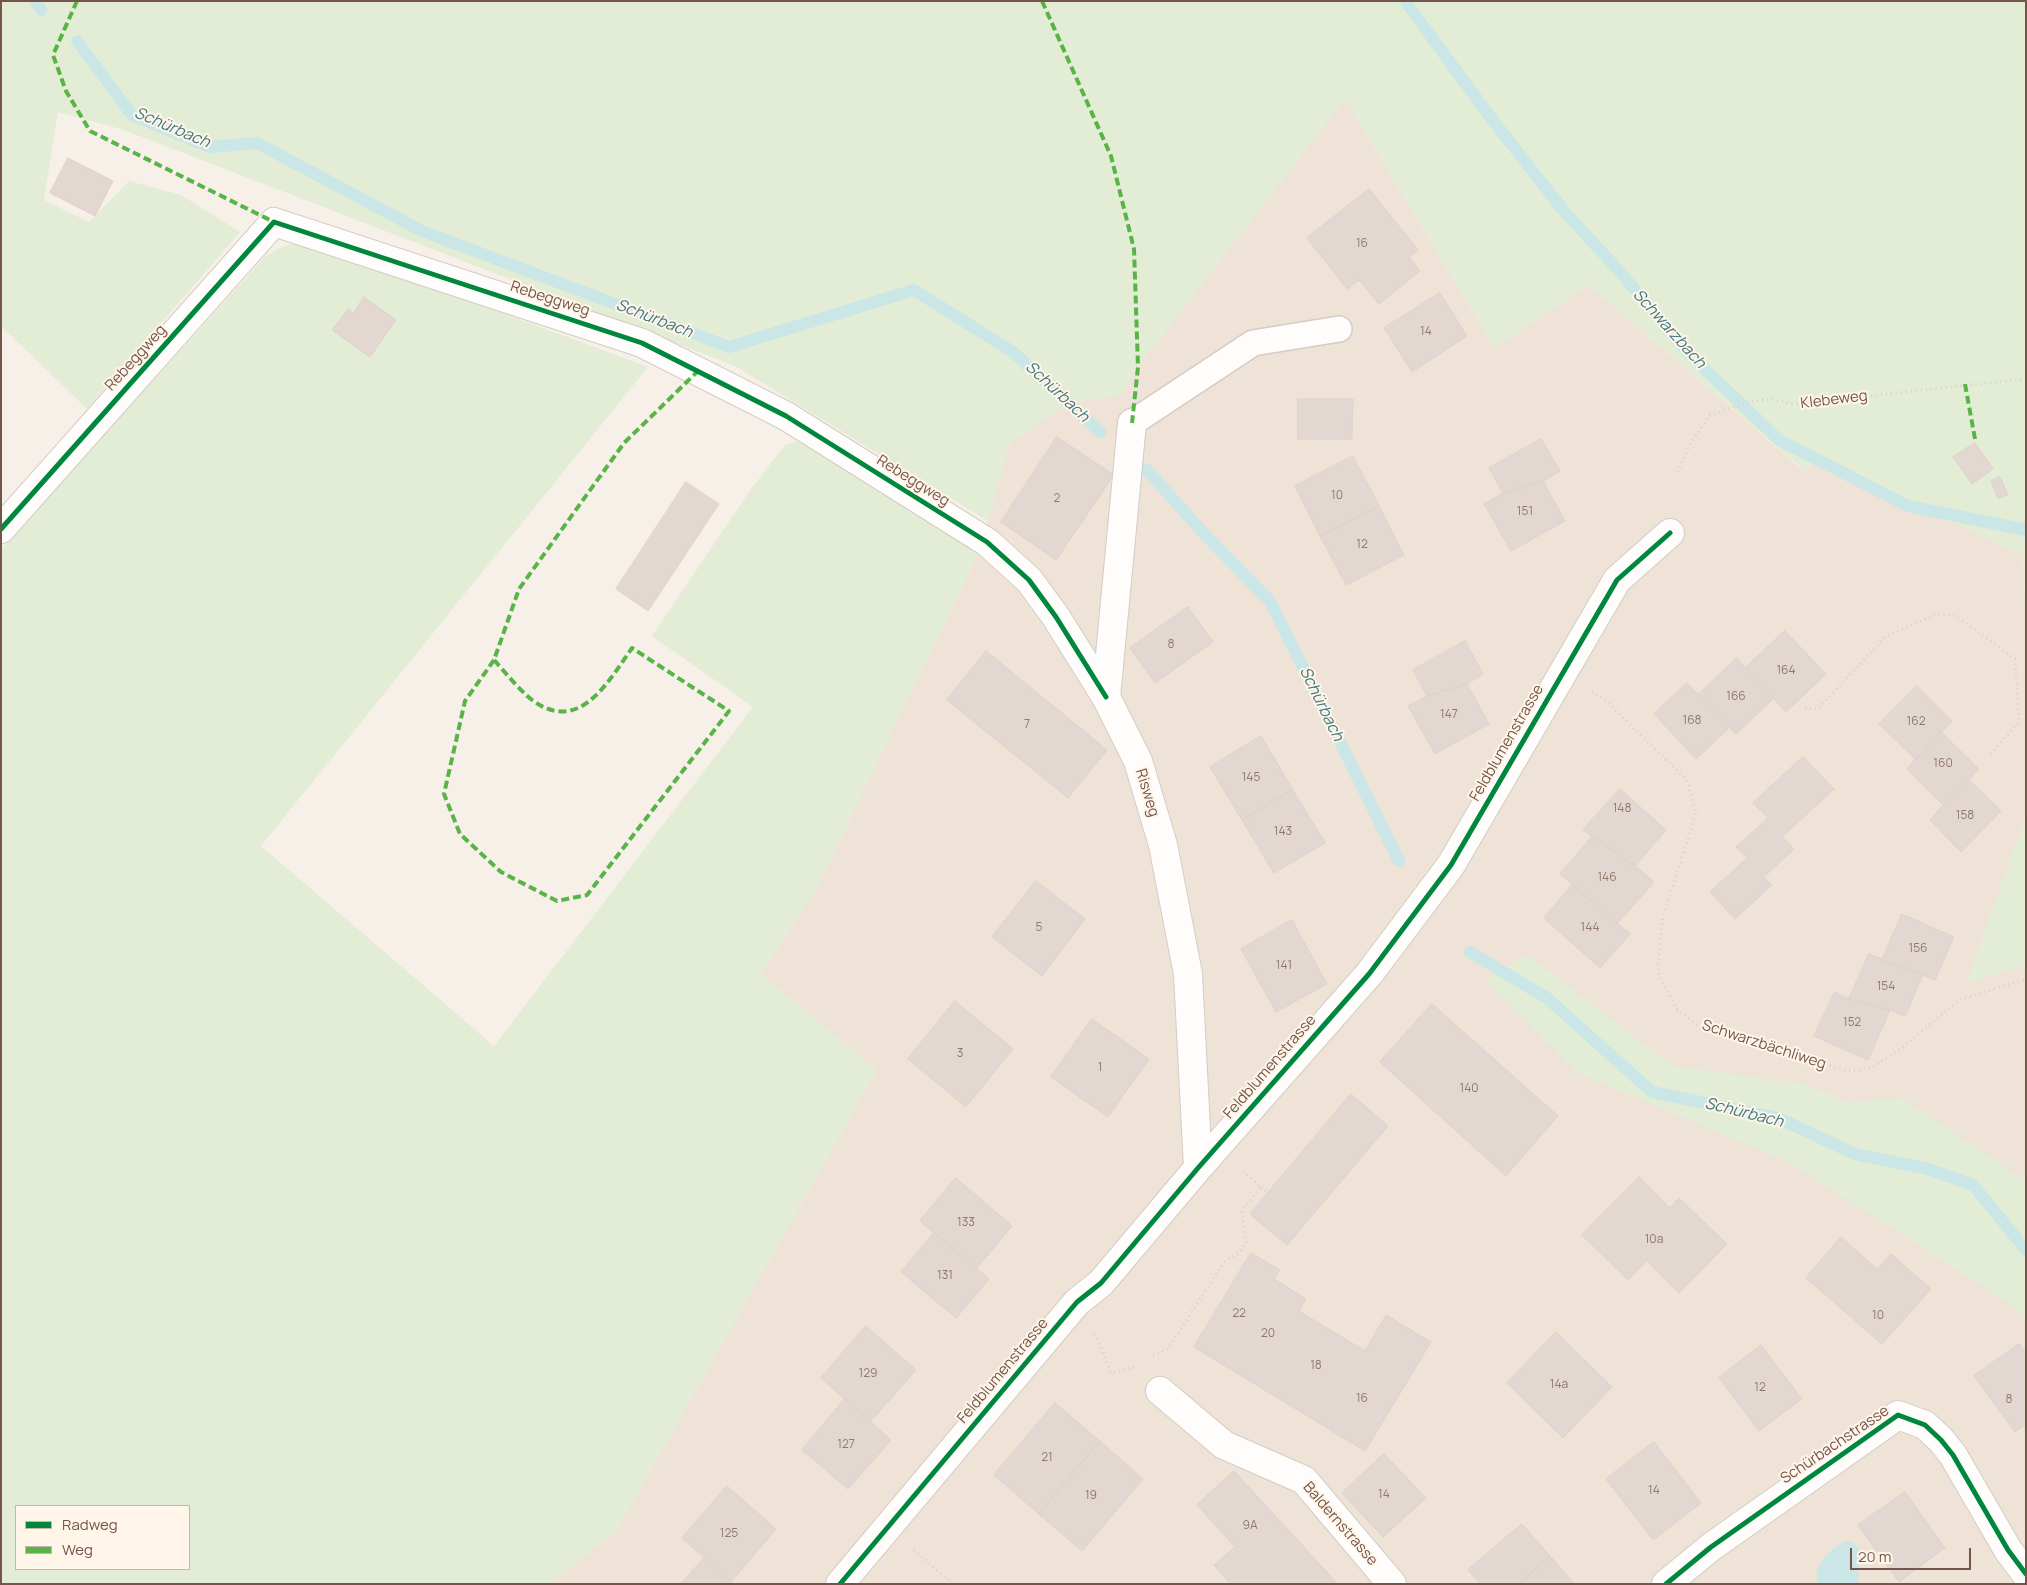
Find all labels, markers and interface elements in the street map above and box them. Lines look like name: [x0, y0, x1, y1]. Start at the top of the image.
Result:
water label: Schürbach: [131, 103, 213, 153]
house number: 16: [1356, 237, 1368, 251]
street label: Rebeggweg: [508, 278, 592, 320]
water label: Schwarzbach: [1628, 285, 1710, 373]
water label: Schürbach: [613, 296, 695, 342]
street label: Rebeggweg: [102, 321, 170, 395]
house number: 14: [1420, 325, 1432, 339]
water label: Schürbach: [1021, 358, 1093, 426]
street label: Klebeweg: [1799, 387, 1869, 413]
street label: Rebeggweg: [873, 452, 953, 510]
house number: 10: [1331, 489, 1343, 503]
house number: 2: [1054, 492, 1060, 506]
house number: 151: [1517, 505, 1533, 519]
house number: 12: [1356, 538, 1368, 552]
house number: 8: [1168, 638, 1174, 652]
water label: Schürbach: [1295, 664, 1347, 744]
house number: 164: [1776, 664, 1796, 678]
street label: Feldblumenstrasse: [1466, 681, 1548, 805]
house number: 166: [1726, 690, 1746, 704]
house number: 147: [1440, 708, 1458, 722]
house number: 168: [1682, 714, 1702, 728]
house number: 162: [1907, 715, 1925, 729]
house number: 7: [1024, 718, 1030, 732]
house number: 160: [1933, 757, 1953, 771]
street label: Risweg: [1131, 767, 1163, 819]
house number: 145: [1242, 771, 1260, 785]
house number: 148: [1613, 802, 1631, 816]
house number: 158: [1956, 809, 1974, 823]
house number: 143: [1274, 825, 1292, 839]
house number: 146: [1597, 871, 1617, 885]
house number: 5: [1036, 921, 1042, 935]
house number: 144: [1581, 921, 1599, 935]
house number: 156: [1908, 942, 1928, 956]
house number: 141: [1276, 959, 1292, 973]
house number: 154: [1877, 980, 1895, 994]
street label: Feldblumenstrasse: [1220, 1011, 1320, 1123]
street label: Schwarzbächliweg: [1700, 1016, 1828, 1074]
house number: 152: [1843, 1016, 1861, 1030]
house number: 3: [957, 1047, 963, 1061]
house number: 1: [1098, 1061, 1102, 1075]
house number: 140: [1459, 1082, 1479, 1096]
water label: Schürbach: [1703, 1094, 1785, 1132]
house number: 133: [957, 1216, 975, 1230]
house number: 10a: [1645, 1233, 1663, 1247]
house number: 131: [937, 1269, 953, 1283]
house number: 22: [1232, 1307, 1246, 1321]
house number: 10: [1872, 1309, 1884, 1323]
street label: Feldblumenstrasse: [954, 1315, 1052, 1427]
house number: 20: [1261, 1327, 1275, 1341]
house number: 18: [1310, 1359, 1322, 1373]
house number: 129: [859, 1367, 877, 1381]
house number: 14a: [1550, 1378, 1568, 1392]
house number: 12: [1754, 1381, 1766, 1395]
house number: 16: [1356, 1392, 1368, 1406]
house number: 8: [2006, 1393, 2012, 1407]
street label: Schürbachstrasse: [1777, 1402, 1893, 1488]
house number: 127: [837, 1438, 855, 1452]
house number: 21: [1041, 1451, 1053, 1465]
street label: Baldernstrasse: [1299, 1479, 1381, 1569]
house number: 14: [1648, 1484, 1660, 1498]
house number: 14: [1378, 1488, 1390, 1502]
house number: 19: [1085, 1489, 1097, 1503]
legend: [15, 1505, 190, 1570]
text: Radweg: [62, 1514, 118, 1535]
house number: 9A: [1242, 1519, 1258, 1533]
house number: 125: [720, 1527, 738, 1541]
scale bar: [1852, 1538, 1973, 1570]
text: Weg: [62, 1539, 93, 1560]
text: 20 m: [1858, 1546, 1891, 1567]

